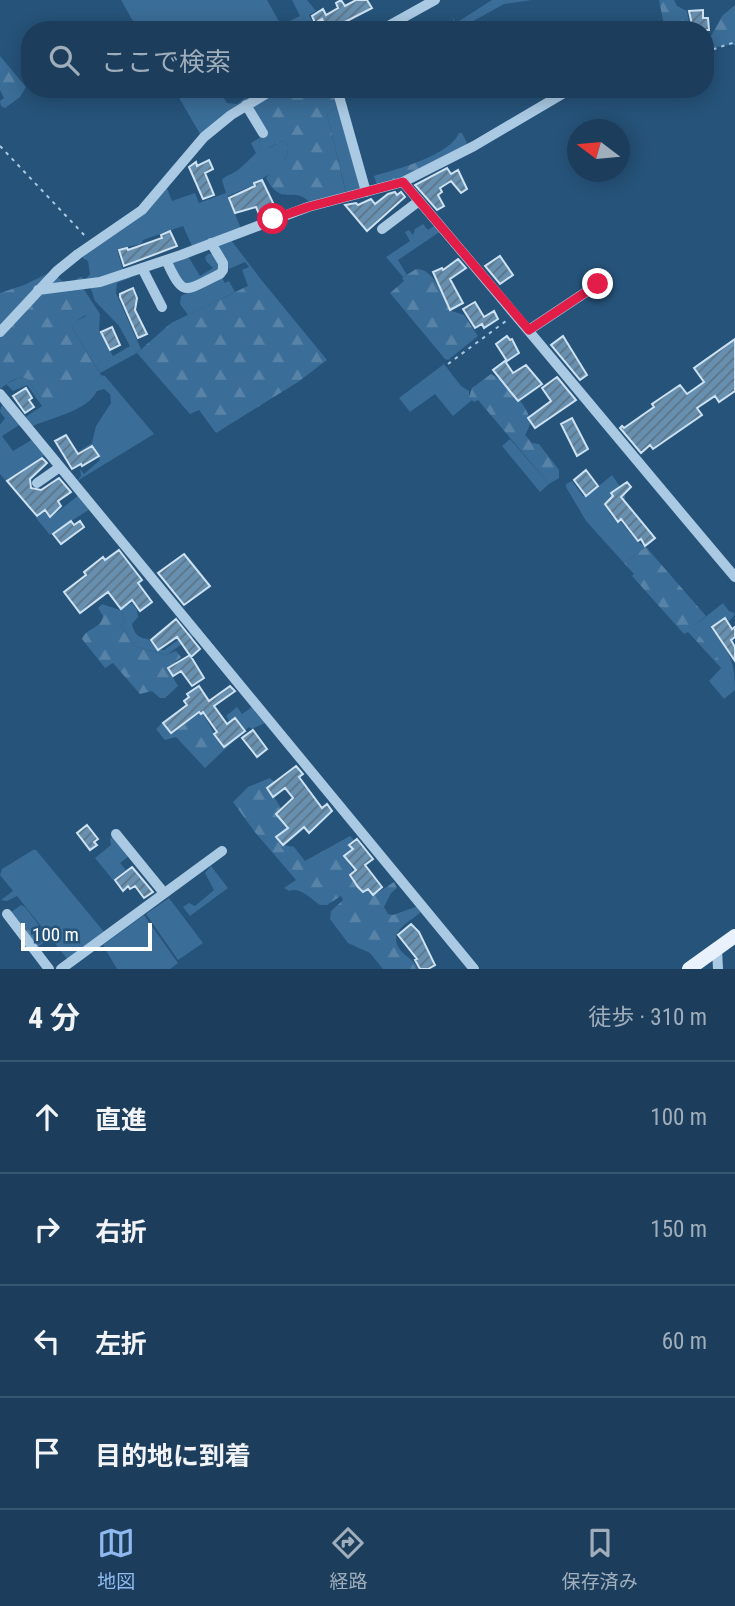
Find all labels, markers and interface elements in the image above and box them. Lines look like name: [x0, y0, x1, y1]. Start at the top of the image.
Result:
search box: [21, 21, 714, 98]
icon: search: [45, 41, 83, 79]
text: ここで検索: [101, 47, 231, 77]
north arrow: [567, 119, 630, 182]
route start: [257, 203, 288, 234]
route end: [582, 268, 613, 299]
scale bar: [21, 920, 152, 952]
text: 100 m: [32, 923, 79, 946]
text: 4 分: [28, 1000, 80, 1035]
text: 徒歩 · 310 m: [588, 1004, 707, 1031]
icon: ahead: [28, 1098, 66, 1136]
text: 100 m: [650, 1104, 707, 1131]
text: 直進: [95, 1105, 147, 1135]
icon: right: [28, 1210, 66, 1248]
text: 150 m: [650, 1216, 707, 1243]
text: 右折: [95, 1217, 147, 1247]
icon: left: [28, 1322, 66, 1360]
text: 60 m: [662, 1328, 707, 1355]
text: 左折: [95, 1329, 147, 1359]
icon: arrive: [28, 1434, 66, 1472]
text: 目的地に到着: [95, 1441, 251, 1471]
tab: 地図: [97, 1524, 135, 1593]
tab: 経路: [329, 1524, 368, 1593]
tab: 保存済み: [562, 1524, 638, 1593]

